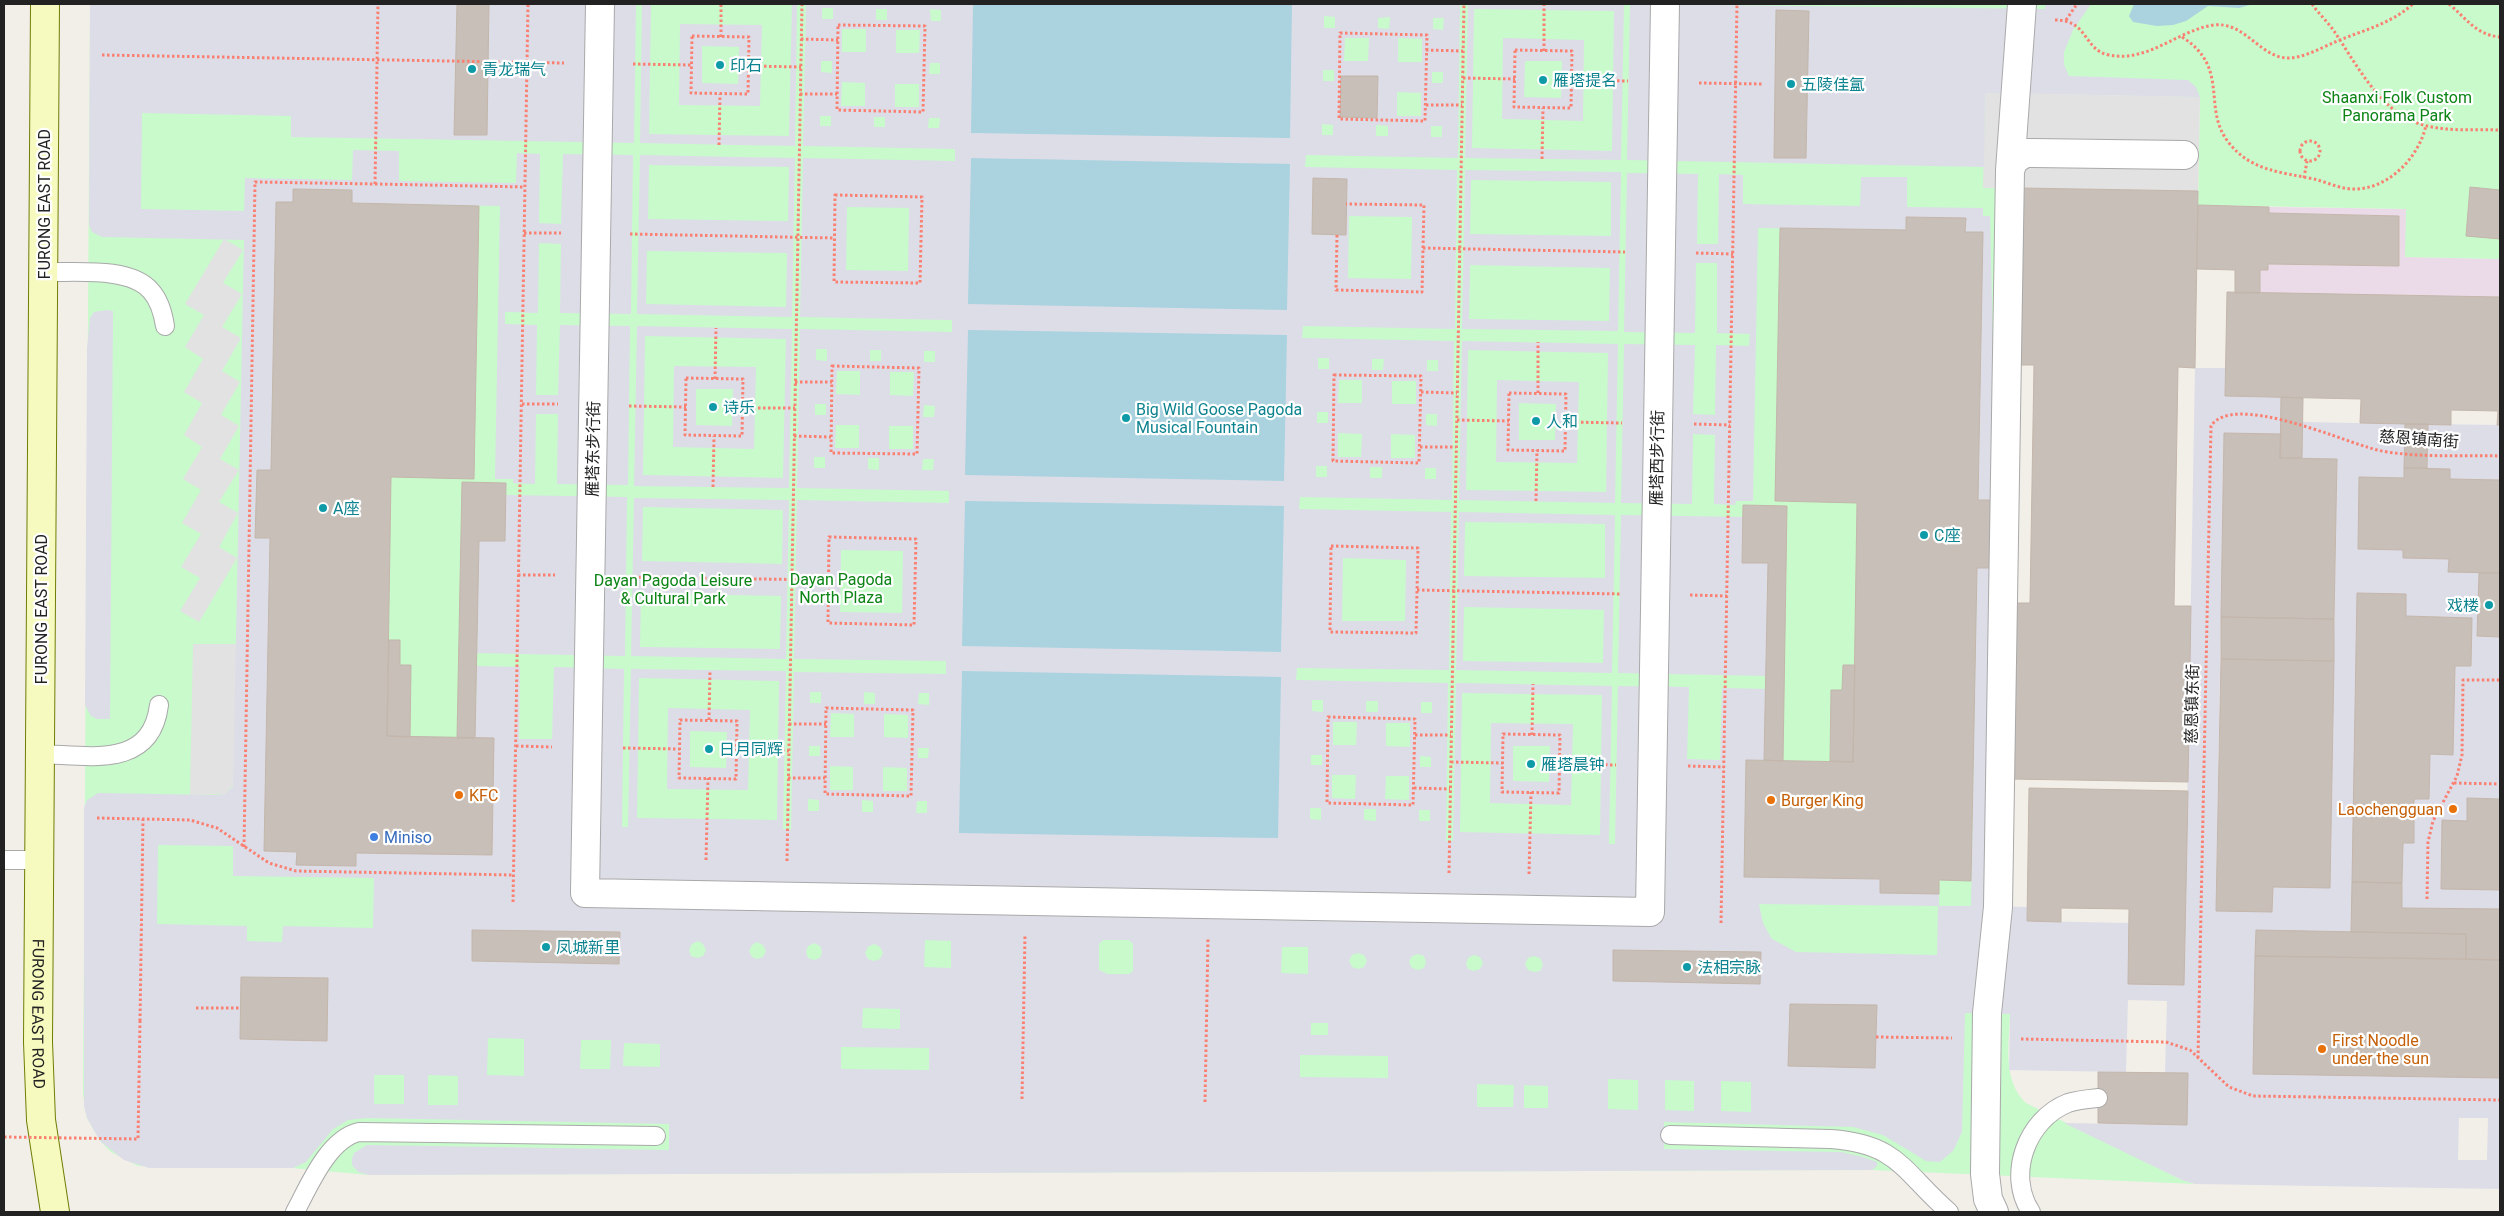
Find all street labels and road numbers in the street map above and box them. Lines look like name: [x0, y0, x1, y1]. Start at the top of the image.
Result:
street label: FURONG EAST ROAD: [35, 129, 54, 279]
street label: 雁塔东步行街: [583, 401, 603, 497]
street label: 雁塔西步行街: [1647, 410, 1667, 506]
street label: 慈恩镇南街: [2378, 427, 2460, 451]
street label: FURONG EAST ROAD: [32, 534, 51, 684]
street label: 慈恩镇东街: [2182, 664, 2202, 744]
street label: FURONG EAST ROAD: [28, 939, 49, 1089]

